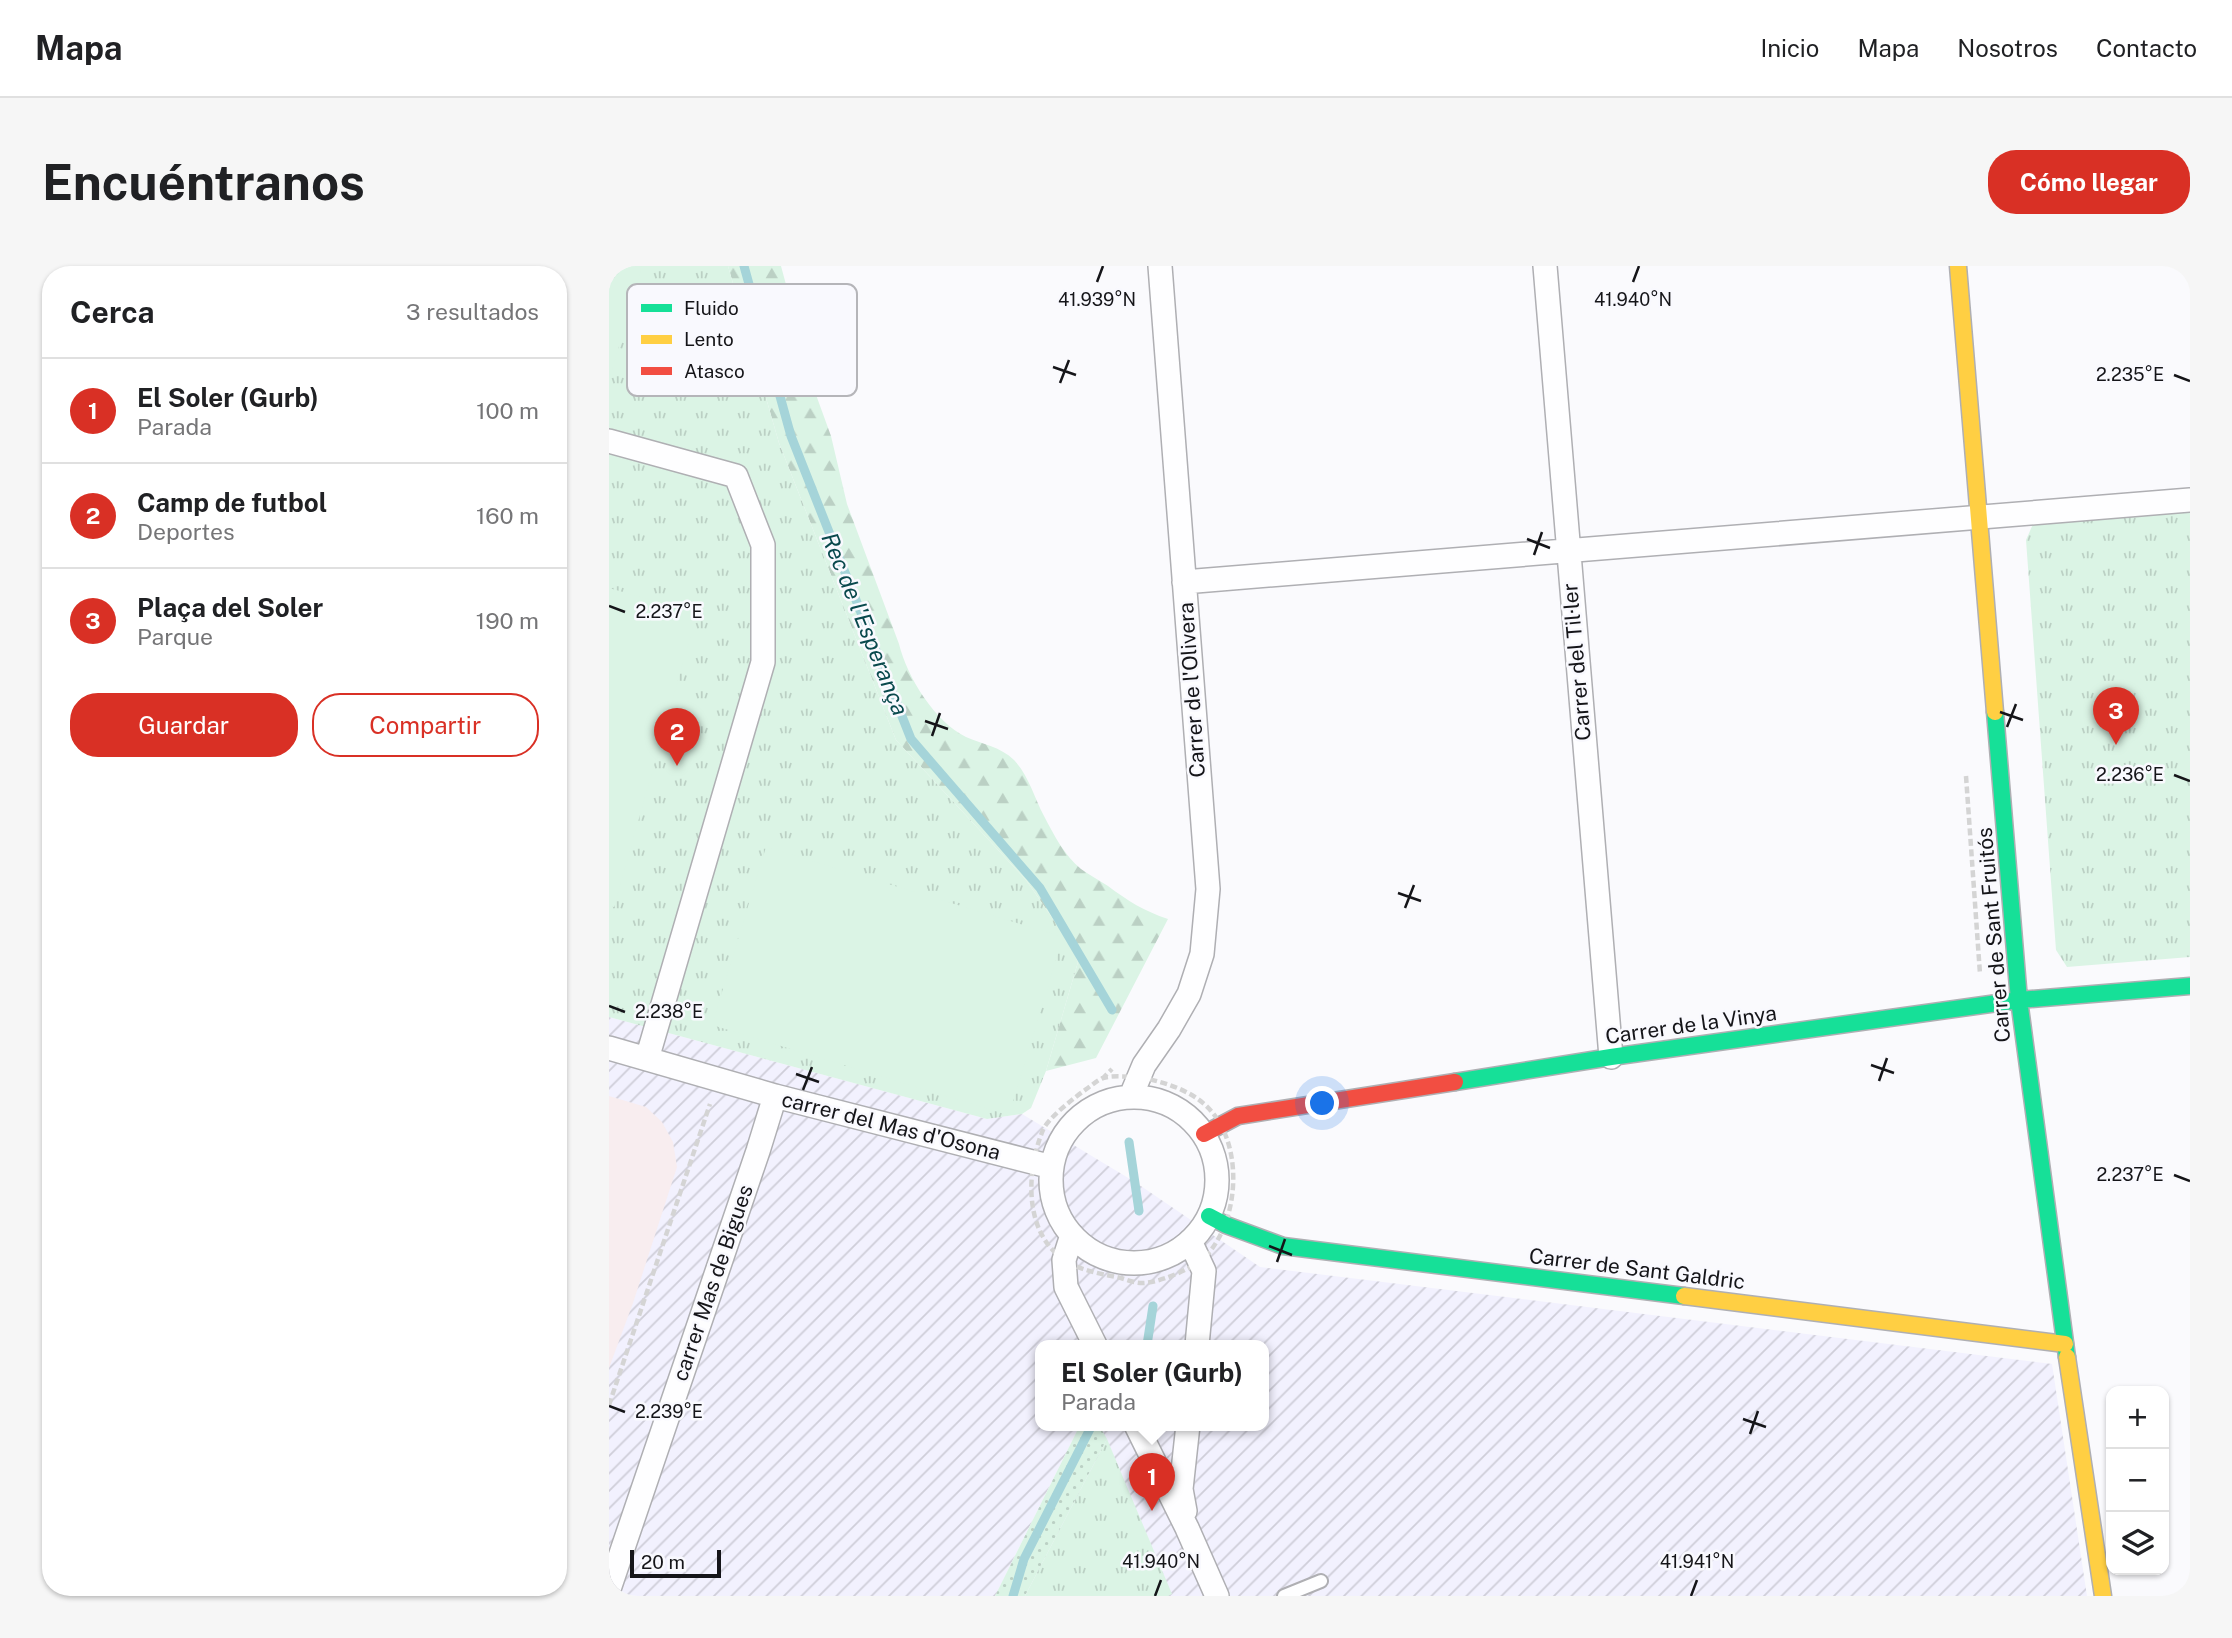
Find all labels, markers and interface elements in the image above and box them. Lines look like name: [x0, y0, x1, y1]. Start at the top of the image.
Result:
text: Mapa: [35, 29, 123, 67]
text: Inicio: [1760, 34, 1819, 62]
text: Mapa: [1857, 34, 1919, 62]
text: Nosotros: [1957, 34, 2058, 62]
text: Contacto: [2096, 34, 2197, 62]
button: Cómo llegar: [1988, 150, 2190, 214]
text: Encuéntranos: [42, 153, 365, 211]
legend: [627, 284, 857, 396]
text: 41.939°N: [1058, 289, 1136, 310]
text: 41.940°N: [1594, 289, 1672, 310]
text: Cerca: [70, 294, 155, 330]
text: Fluido: [684, 297, 739, 319]
text: 3 resultados: [406, 298, 539, 325]
text: Lento: [684, 328, 734, 350]
text: Atasco: [684, 360, 745, 382]
text: 2.235°E: [2096, 364, 2164, 385]
text: El Soler (Gurb): [137, 382, 319, 413]
text: 1: [88, 397, 98, 424]
text: 100 m: [476, 397, 539, 424]
text: Parada: [137, 413, 212, 440]
text: Camp de futbol: [137, 487, 327, 518]
text: 2: [86, 502, 100, 529]
text: 160 m: [476, 502, 539, 529]
text: Deportes: [137, 518, 235, 545]
water label: Rec de l'Esperança: [816, 528, 914, 719]
street label: Carrer del Til·ler: [1557, 582, 1596, 742]
text: Plaça del Soler: [137, 592, 323, 623]
text: 2.237°E: [635, 601, 703, 622]
street label: Carrer de l'Olivera: [1173, 602, 1210, 778]
text: 3: [85, 607, 101, 634]
text: 190 m: [476, 607, 539, 634]
text: Parque: [137, 623, 213, 650]
pin: 3: [2093, 687, 2139, 745]
button: Guardar: [70, 693, 298, 757]
button: Compartir: [312, 693, 539, 757]
pin: 2: [654, 708, 700, 766]
text: 2.236°E: [2096, 764, 2164, 785]
street label: Carrer de Sant Fruitós: [1972, 827, 2015, 1044]
street label: Carrer de la Vinya: [1604, 1000, 1778, 1049]
text: 2.238°E: [635, 1001, 703, 1022]
street label: carrer del Mas d'Osona: [779, 1086, 1003, 1165]
your location: [1305, 1086, 1339, 1120]
text: 2.237°E: [2096, 1164, 2164, 1185]
street label: carrer Mas de Bigues: [667, 1181, 758, 1384]
street label: Carrer de Sant Galdric: [1528, 1243, 1746, 1294]
popup: [1035, 1340, 1269, 1431]
text: El Soler (Gurb): [1061, 1357, 1243, 1388]
map controls: [2106, 1386, 2169, 1575]
button: +: [2106, 1386, 2169, 1449]
text: Parada: [1061, 1388, 1136, 1415]
text: 2.239°E: [635, 1401, 703, 1422]
button: −: [2106, 1449, 2169, 1512]
pin: 1: [1129, 1453, 1175, 1511]
button: layers: [2106, 1512, 2169, 1575]
scale bar: [630, 1547, 721, 1579]
text: 20 m: [641, 1551, 685, 1573]
text: 41.940°N: [1122, 1551, 1200, 1572]
text: 41.941°N: [1660, 1551, 1734, 1572]

